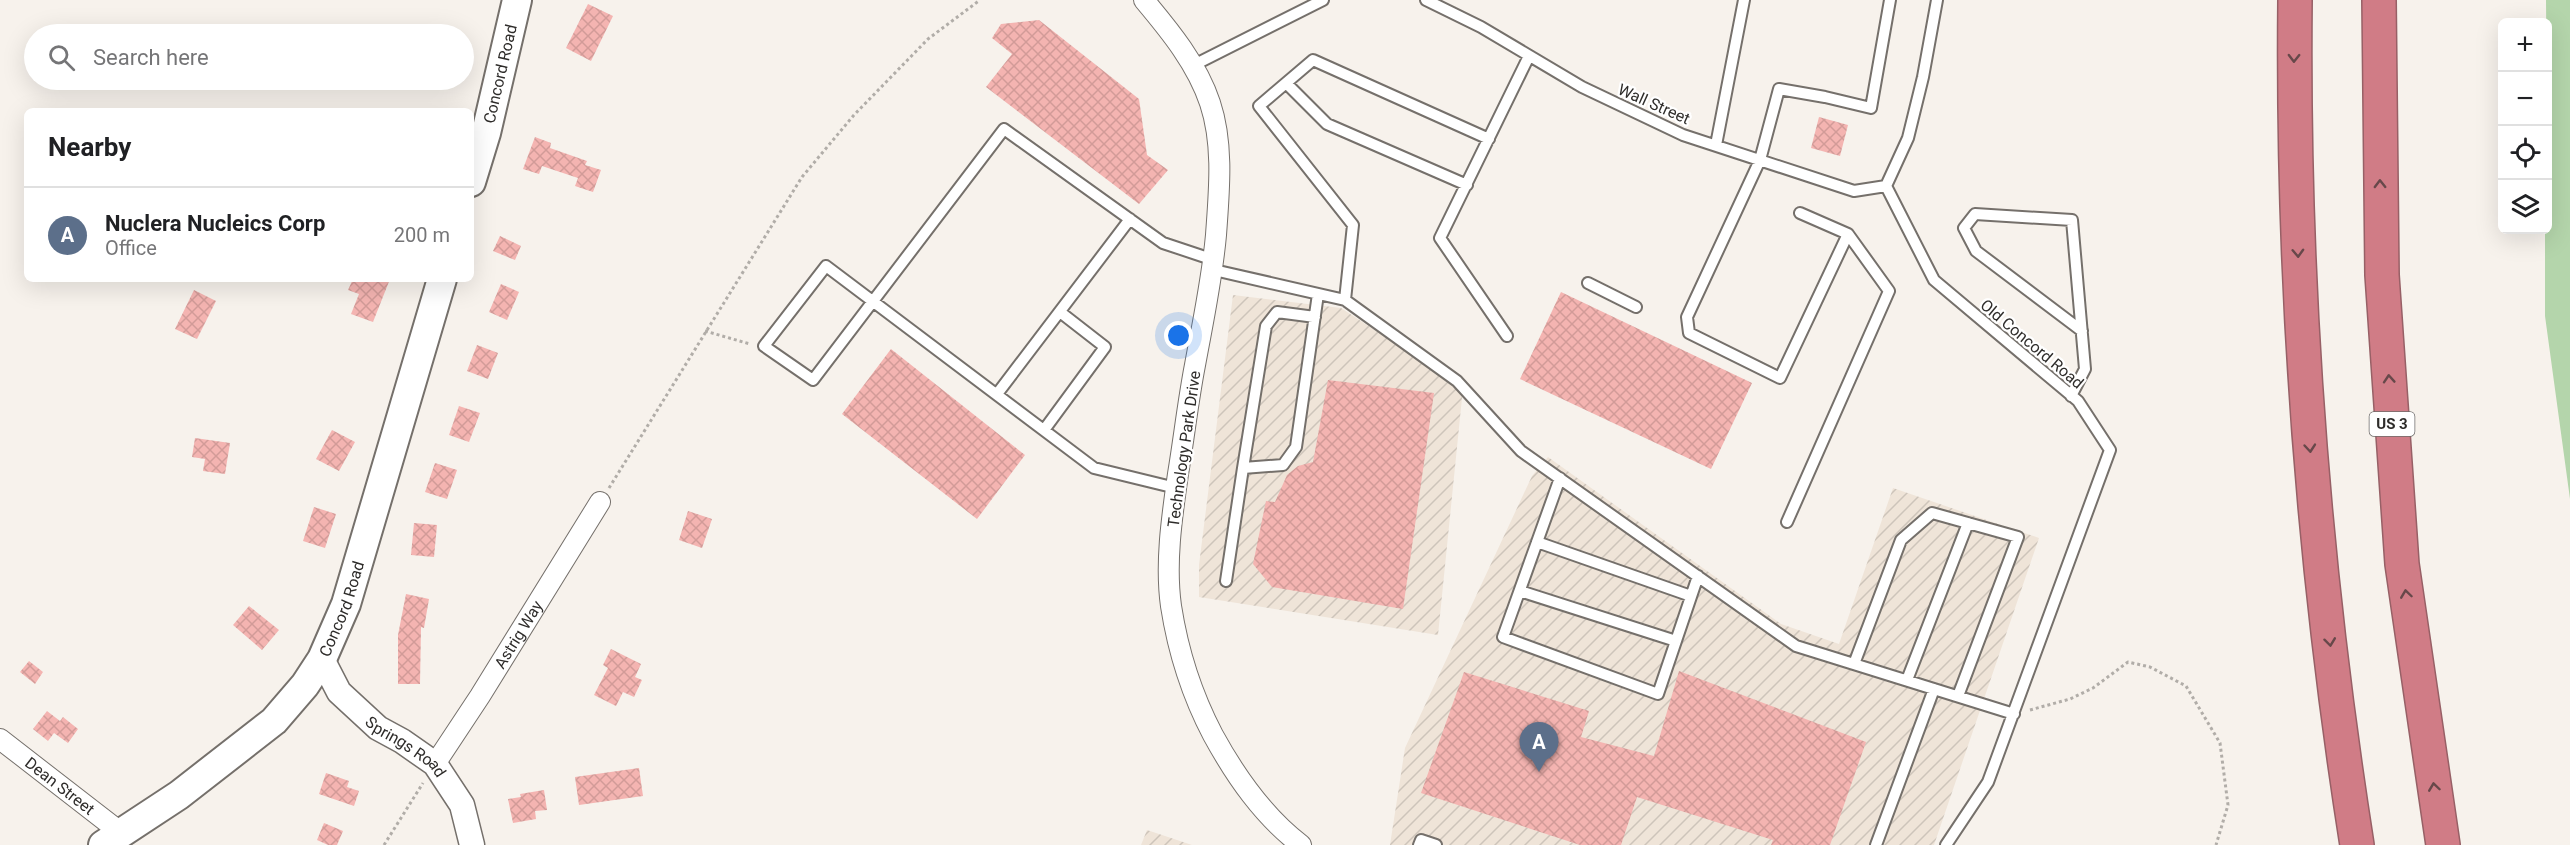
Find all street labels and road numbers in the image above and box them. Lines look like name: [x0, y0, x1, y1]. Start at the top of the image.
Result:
street label: Concord Road: [479, 23, 520, 125]
street label: Wall Street: [1615, 80, 1693, 128]
street label: Old Concord Road: [1977, 295, 2087, 393]
street label: Technology Park Drive: [1164, 369, 1204, 529]
road number: US 3: [2370, 412, 2414, 436]
street label: Concord Road: [315, 559, 368, 660]
street label: Astrig Way: [490, 597, 546, 672]
street label: Springs Road: [362, 712, 450, 781]
street label: Dean Street: [22, 753, 99, 818]

